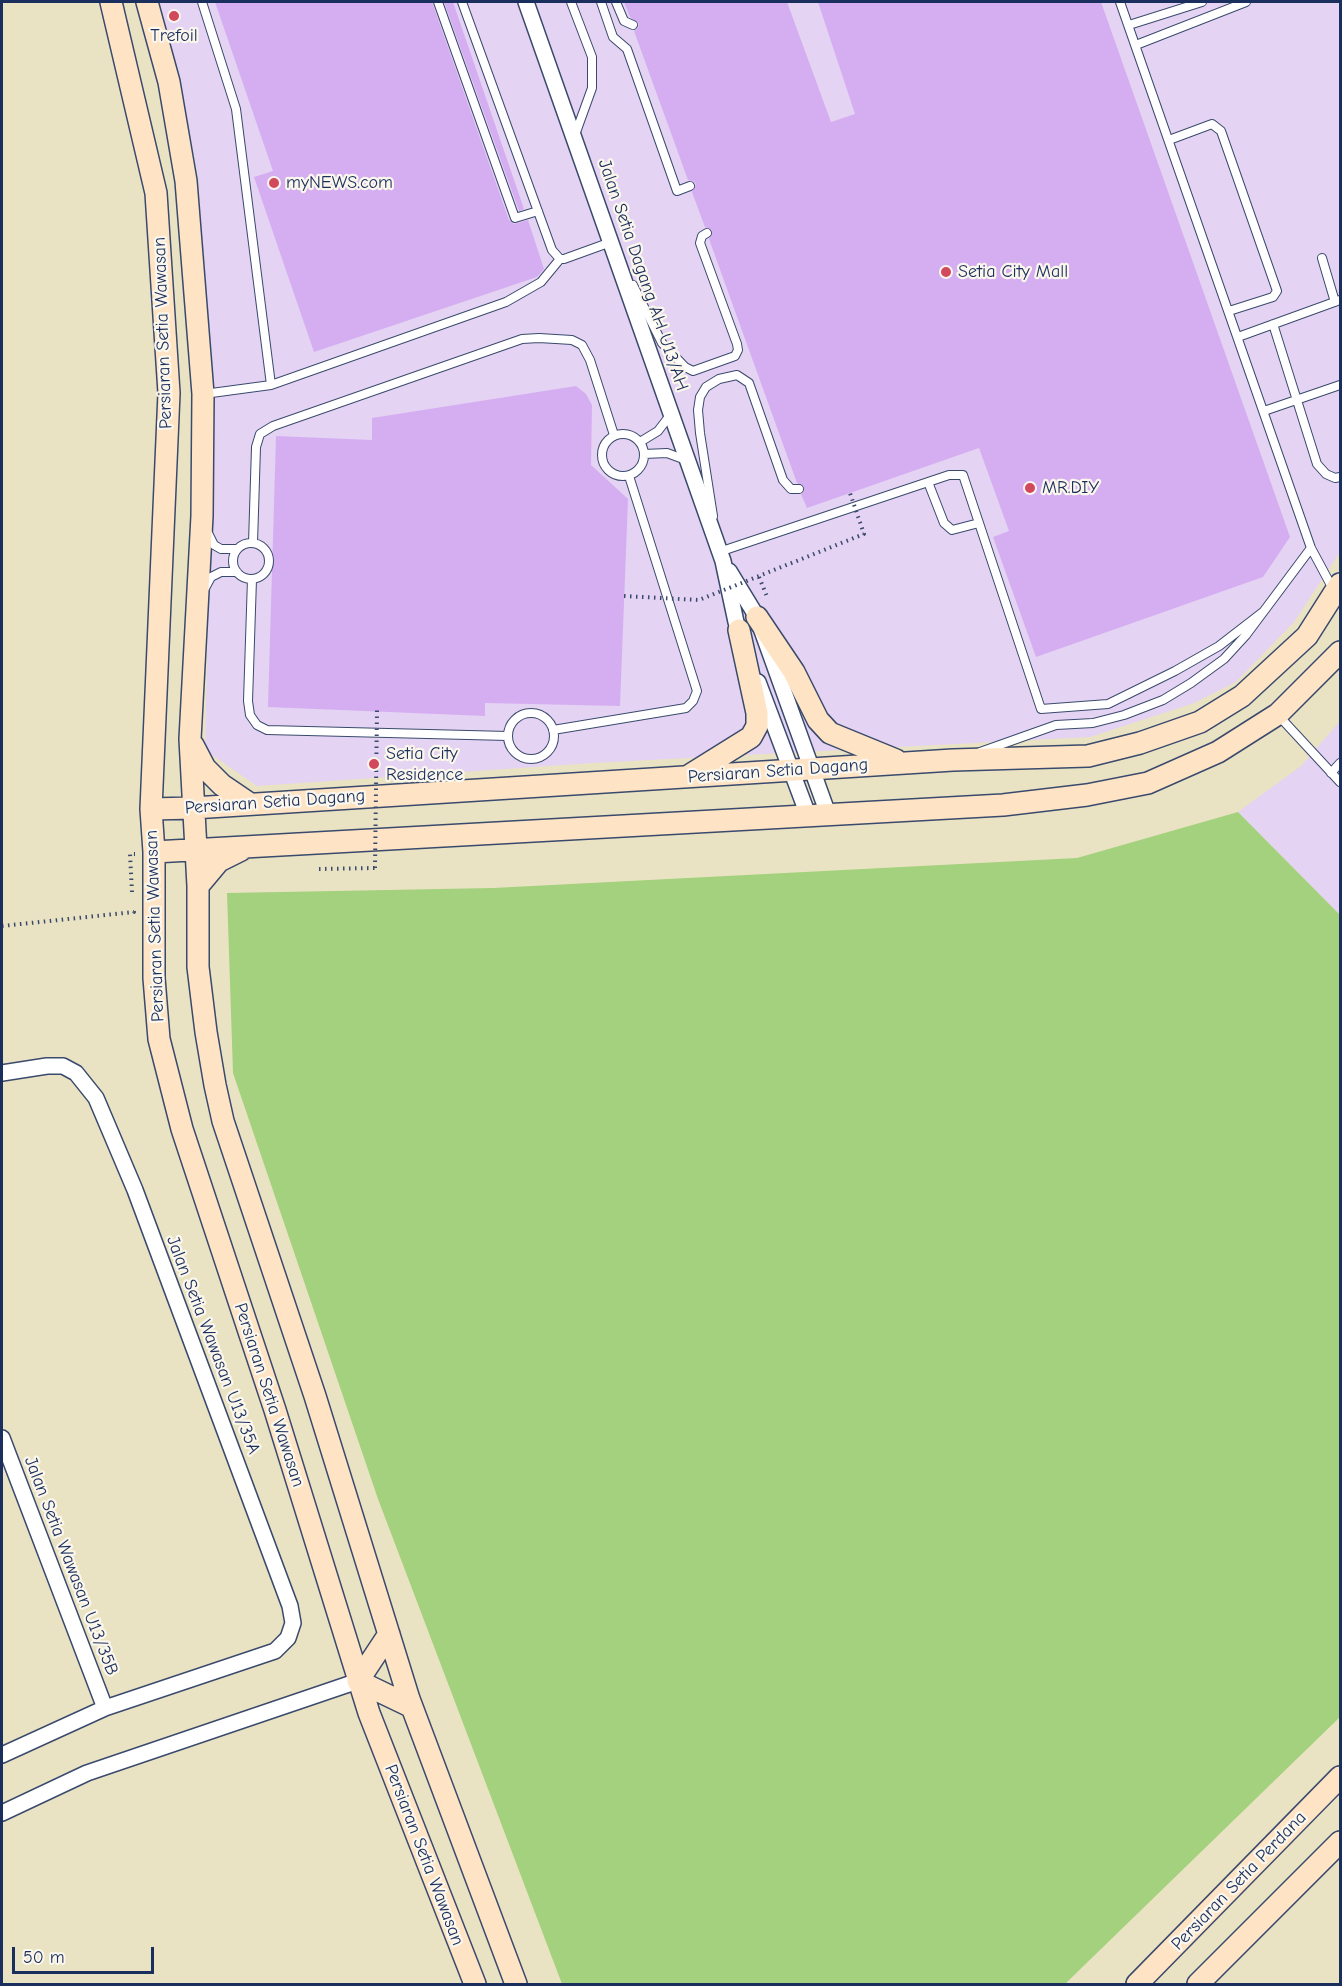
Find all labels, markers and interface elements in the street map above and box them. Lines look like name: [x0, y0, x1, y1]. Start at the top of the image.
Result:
marker: Trefoil: [167, 9, 181, 23]
place label: Trefoil: [150, 25, 198, 47]
street label: Jalan Setia Dagang AH U13/AH: [593, 156, 693, 394]
place label: myNEWS.com: [286, 172, 393, 194]
marker: myNEWS.com: [267, 176, 281, 190]
street label: Persiaran Setia Wawasan: [149, 237, 177, 429]
place label: Setia City Mall: [958, 261, 1068, 283]
marker: Setia City Mall: [939, 265, 953, 279]
place label: MR.DIY: [1042, 477, 1099, 499]
marker: MR.DIY: [1023, 481, 1037, 495]
place label: Setia City Residence: [386, 743, 463, 786]
street label: Persiaran Setia Dagang: [687, 754, 869, 788]
marker: Setia City Residence: [367, 757, 381, 771]
street label: Persiaran Setia Dagang: [184, 785, 366, 819]
street label: Persiaran Setia Wawasan: [141, 830, 169, 1022]
street label: Jalan Setia Wawasan U13/35A: [161, 1233, 265, 1457]
street label: Persiaran Setia Wawasan: [229, 1300, 309, 1490]
street label: Jalan Setia Wawasan U13/35B: [19, 1453, 123, 1679]
street label: Persiaran Setia Wawasan: [380, 1762, 468, 1948]
street label: Persiaran Setia Perdana: [1167, 1807, 1311, 1955]
scale bar: [15, 1935, 158, 1973]
text: 50 m: [23, 1947, 65, 1968]

